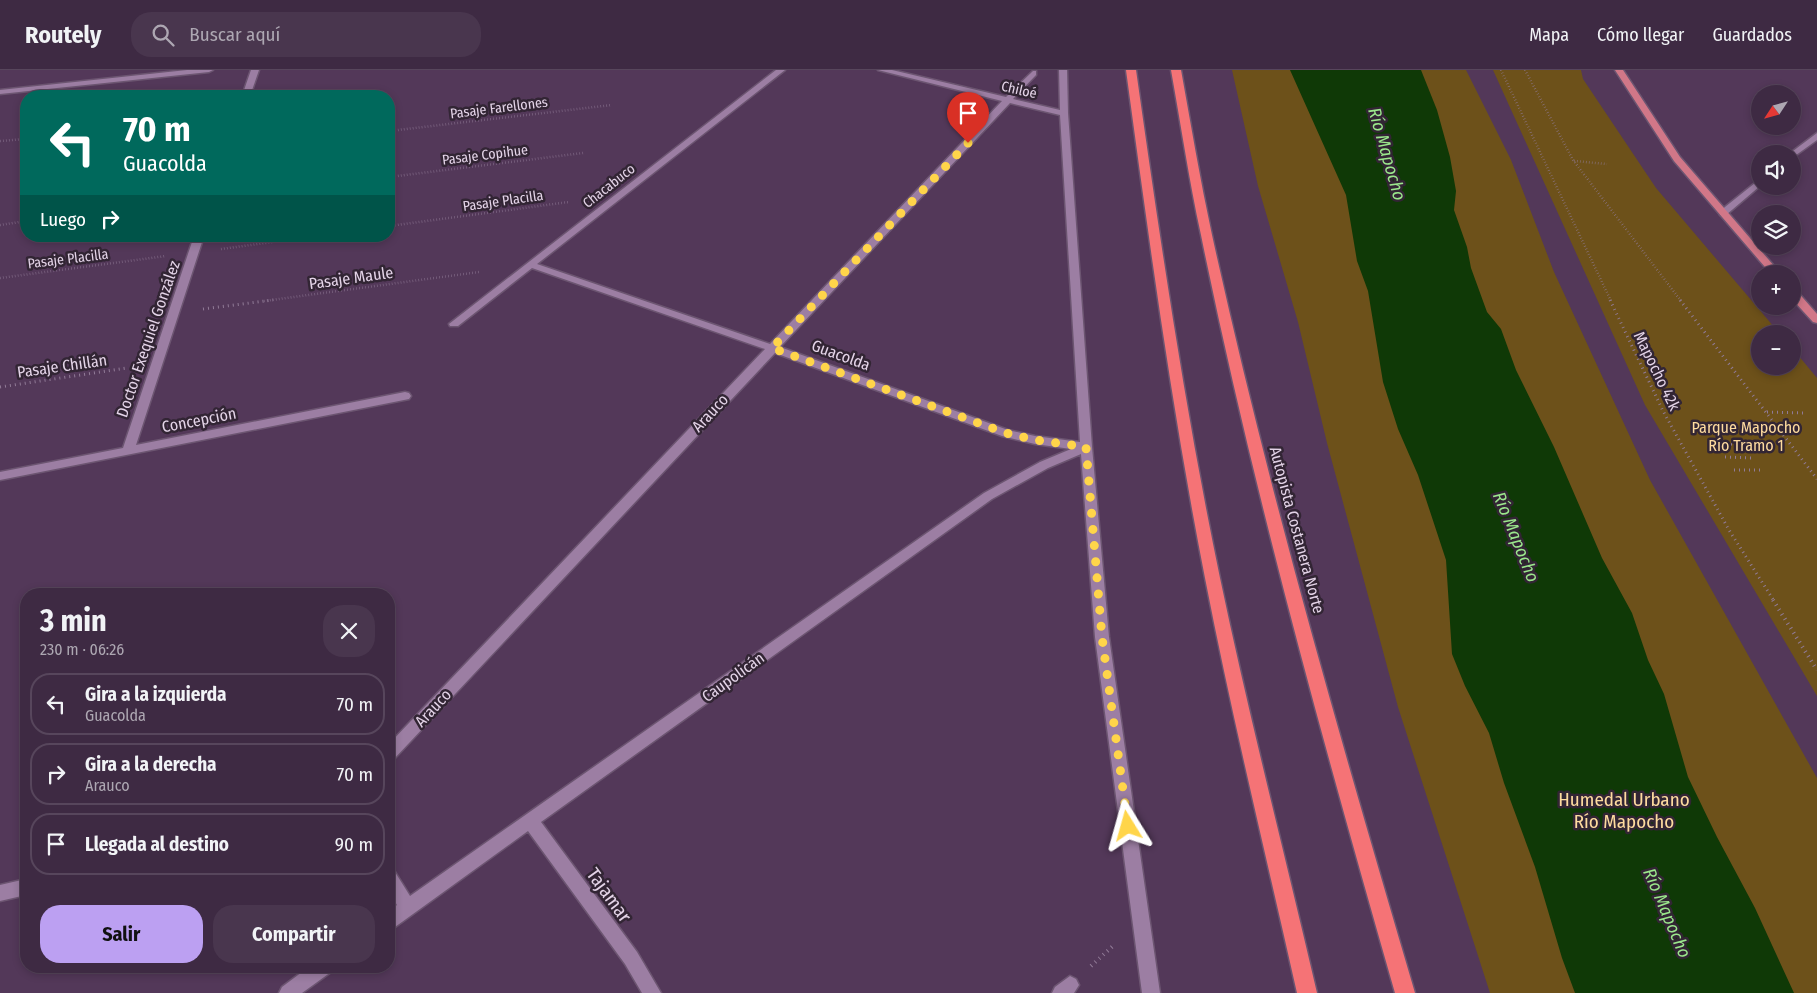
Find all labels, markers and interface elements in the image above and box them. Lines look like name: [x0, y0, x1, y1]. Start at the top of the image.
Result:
search box: [131, 12, 481, 57]
text: Routely: [25, 21, 101, 49]
icon: search: [149, 21, 177, 49]
text: Buscar aquí: [189, 23, 280, 46]
text: Mapa: [1529, 24, 1569, 46]
text: Cómo llegar: [1597, 24, 1684, 46]
text: Guardados: [1712, 24, 1792, 46]
street label: Chiloé: [1000, 78, 1038, 102]
north arrow: [1751, 85, 1801, 135]
map controls: [1751, 85, 1801, 375]
pin: [947, 92, 989, 143]
street label: Pasaje Farellones: [449, 94, 549, 122]
icon: arrive: [954, 99, 982, 127]
water label: Río Mapocho: [1363, 105, 1411, 203]
text: 70 m: [123, 108, 191, 150]
icon: left: [40, 110, 105, 175]
street label: Pasaje Copihue: [441, 141, 529, 169]
button: sound: [1751, 145, 1801, 195]
text: Guacolda: [123, 150, 207, 177]
street label: Chacabuco: [579, 160, 639, 212]
street label: Pasaje Placilla: [462, 187, 544, 215]
icon: right: [96, 205, 124, 233]
button: layers: [1751, 205, 1801, 255]
text: Luego: [40, 208, 86, 231]
street label: Pasaje Placilla: [27, 246, 109, 272]
street label: Doctor Exequiel González: [112, 258, 184, 420]
street label: Pasaje Maule: [308, 263, 394, 293]
button: +: [1751, 265, 1801, 315]
button: −: [1751, 325, 1801, 375]
street label: Mapocho 42k: [1630, 328, 1685, 414]
street label: Guacolda: [809, 336, 873, 374]
street label: Pasaje Chillán: [16, 350, 108, 382]
street label: Arauco: [688, 390, 732, 436]
street label: Concepción: [160, 403, 238, 437]
park label: Parque Mapocho Río Tramo 1: [1692, 418, 1800, 455]
street label: Autopista Costanera Norte: [1266, 445, 1328, 616]
water label: Río Mapocho: [1488, 489, 1544, 585]
text: 3 min: [40, 603, 107, 639]
button: close: [323, 605, 375, 657]
text: 230 m · 06:26: [40, 640, 124, 659]
street label: Caupolicán: [698, 648, 768, 706]
text: Gira a la izquierda: [85, 683, 227, 706]
street label: Arauco: [411, 685, 455, 731]
icon: left: [42, 690, 70, 718]
text: 70 m: [337, 693, 373, 716]
text: Guacolda: [85, 706, 146, 725]
text: Gira a la derecha: [85, 753, 217, 776]
icon: right: [42, 760, 70, 788]
text: 70 m: [337, 763, 373, 786]
text: Arauco: [85, 776, 130, 795]
park label: Humedal Urbano Río Mapocho: [1558, 788, 1690, 833]
position arrow: [1101, 799, 1153, 851]
icon: arrive: [42, 830, 70, 858]
text: Llegada al destino: [85, 833, 229, 856]
text: 90 m: [335, 833, 373, 856]
street label: Tajamar: [582, 863, 637, 927]
water label: Río Mapocho: [1638, 865, 1696, 961]
button: Salir: [40, 905, 203, 963]
button: Compartir: [213, 905, 375, 963]

